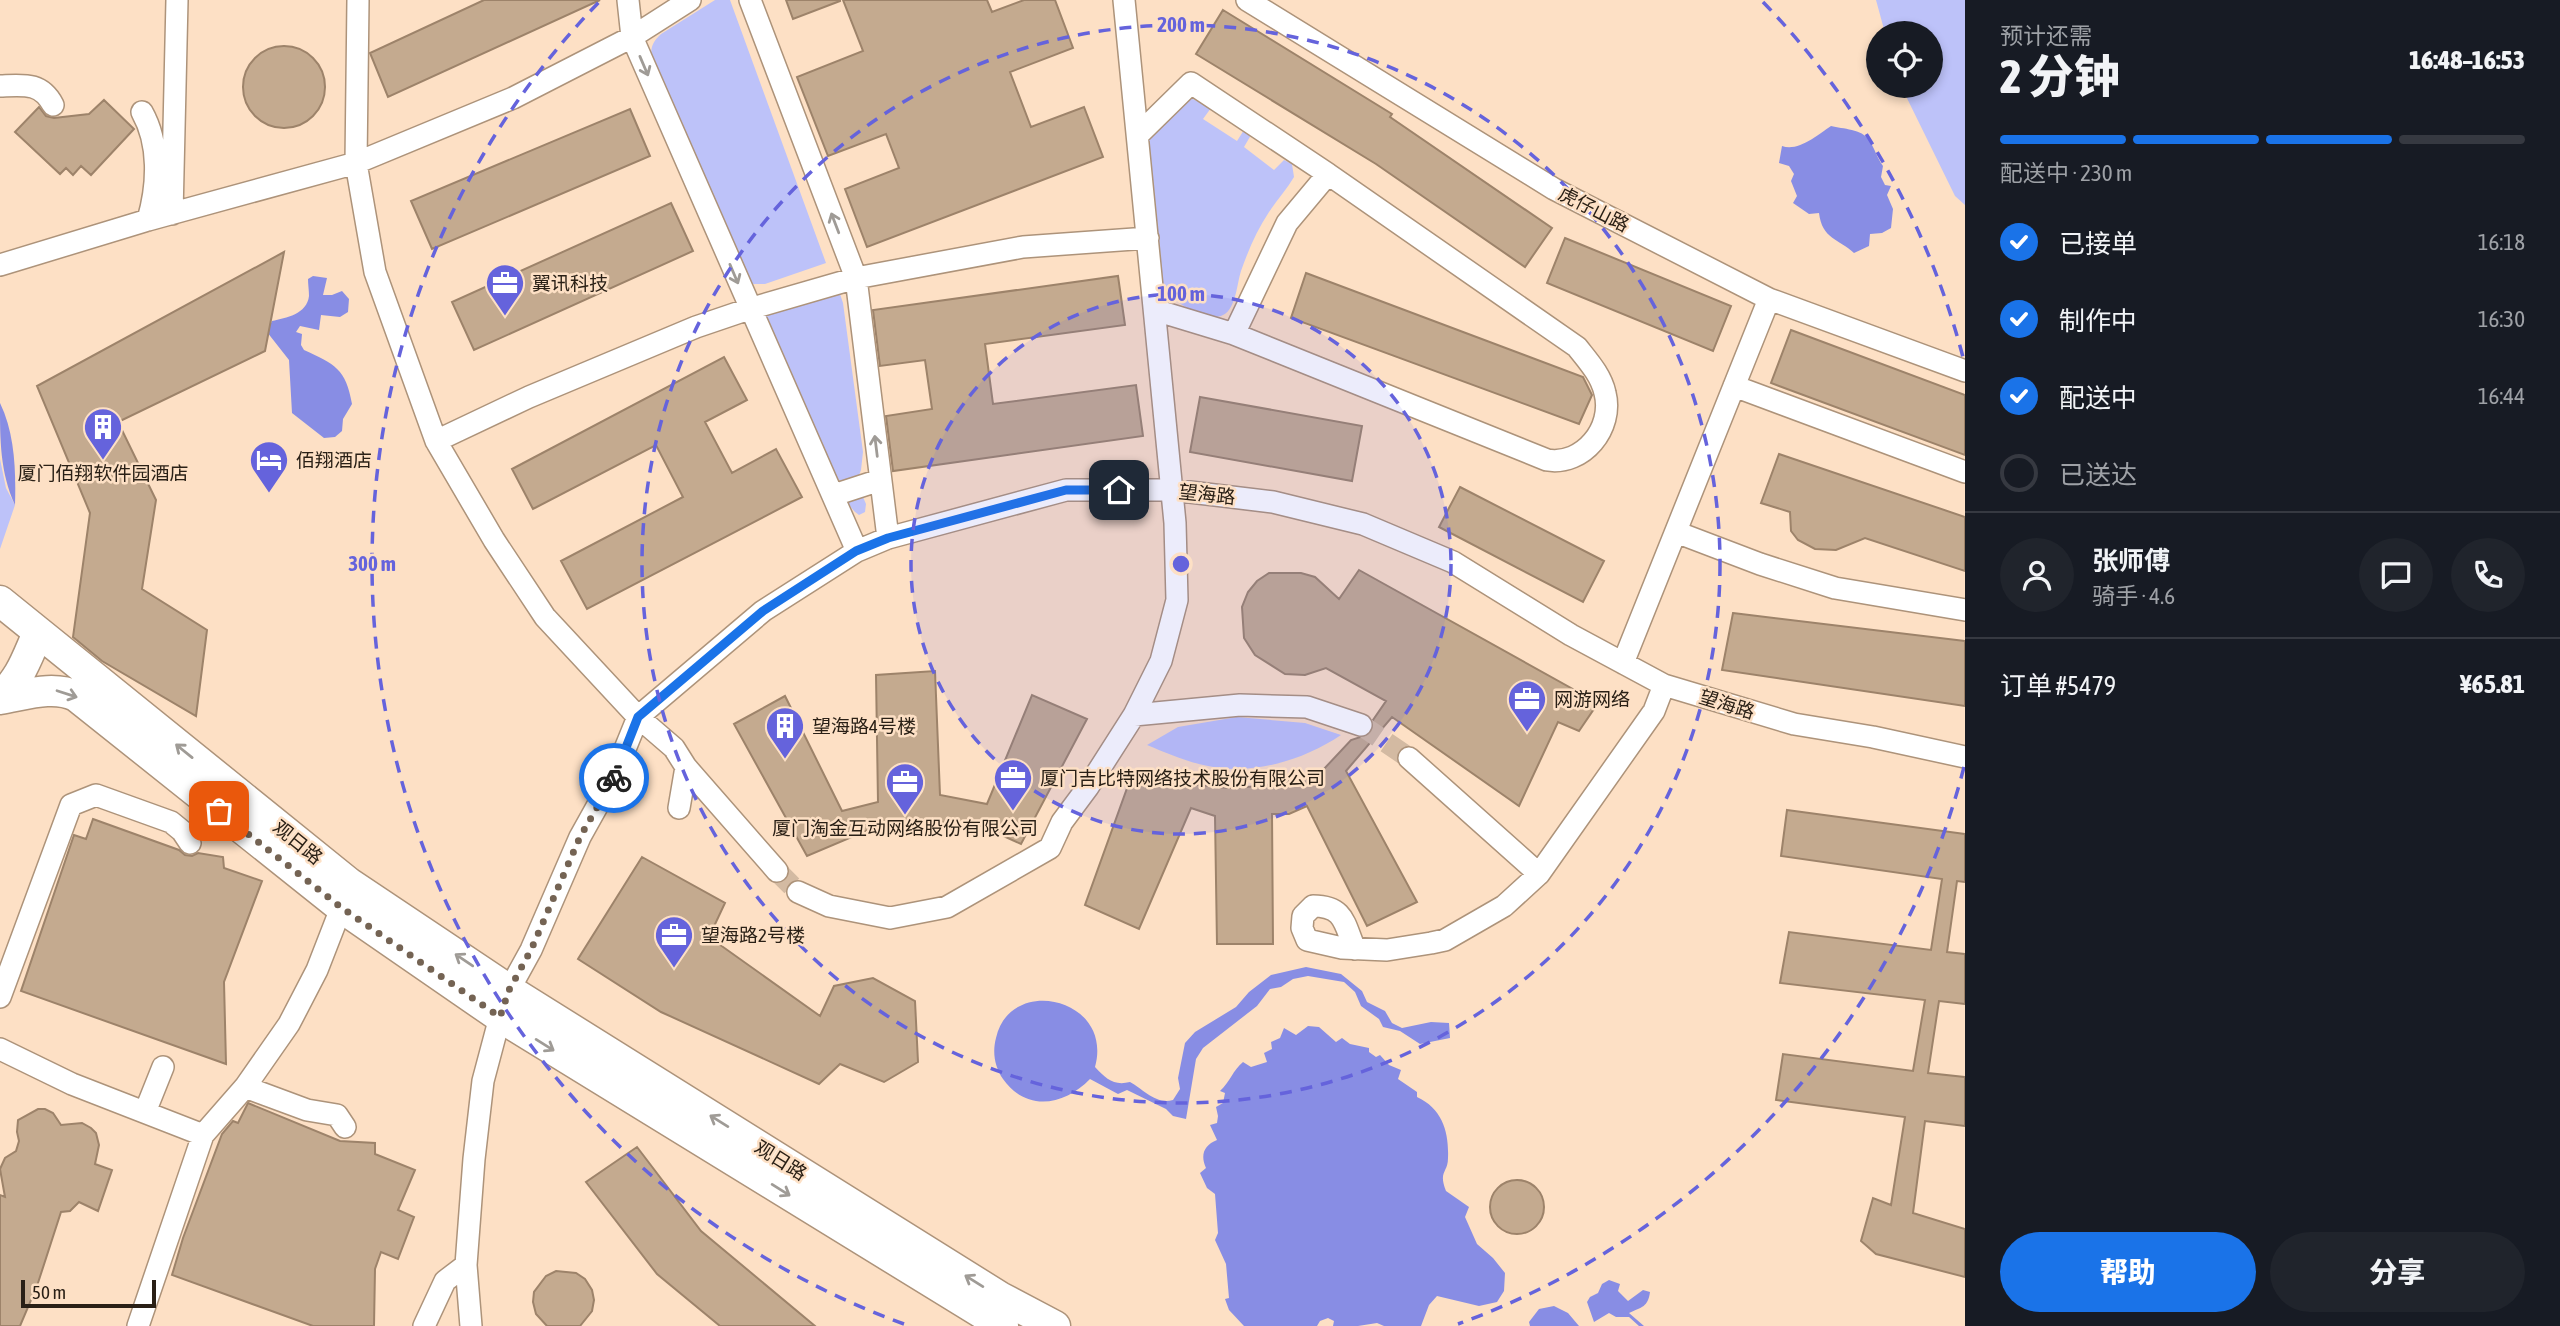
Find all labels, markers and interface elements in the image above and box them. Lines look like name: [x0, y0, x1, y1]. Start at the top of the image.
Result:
text: 200 m: [1157, 12, 1205, 36]
map controls: [1866, 21, 1943, 98]
button: locate: [1866, 21, 1943, 98]
text: 预计还需: [2000, 23, 2092, 49]
text: 16:48–16:53: [2409, 45, 2525, 75]
text: 2 分钟: [2000, 50, 2120, 103]
one-way arrow: [638, 54, 651, 76]
text: 配送中 · 230 m: [2000, 160, 2132, 186]
street label: 虎仔山路: [1555, 182, 1633, 236]
one-way arrow: [828, 213, 840, 235]
icon: check: [2000, 223, 2038, 261]
text: 已接单: [2059, 229, 2137, 259]
text: 16:18: [2478, 229, 2525, 255]
office icon: 翼讯科技: [484, 262, 526, 317]
one-way arrow: [728, 263, 741, 285]
place label: 翼讯科技: [532, 272, 608, 294]
text: 100 m: [1157, 281, 1205, 305]
icon: check: [2000, 300, 2038, 338]
text: 制作中: [2059, 306, 2137, 336]
text: 16:30: [2478, 306, 2525, 332]
icon: check: [2000, 377, 2038, 415]
text: 配送中: [2059, 383, 2137, 413]
text: 16:44: [2478, 383, 2525, 409]
building icon: 厦门佰翔软件园酒店: [82, 406, 124, 461]
one-way arrow: [869, 435, 882, 458]
hotel icon: 佰翔酒店: [248, 439, 290, 494]
place label: 佰翔酒店: [296, 449, 372, 471]
pin: [1089, 460, 1149, 520]
text: 已送达: [2059, 460, 2137, 490]
place label: 厦门佰翔软件园酒店: [17, 462, 189, 484]
icon: home: [1100, 471, 1138, 509]
street label: 望海路: [1177, 480, 1237, 508]
button: person: [2000, 538, 2074, 612]
button: chat: [2359, 538, 2433, 612]
button: phone: [2451, 538, 2525, 612]
text: 张师傅: [2092, 546, 2170, 576]
text: 300 m: [348, 551, 396, 575]
centre of rings: [1169, 552, 1193, 576]
text: 骑手 · 4.6: [2092, 583, 2175, 609]
text: ¥65.81: [2460, 669, 2525, 699]
text: 订单 #5479: [2000, 671, 2116, 701]
office icon: 网游网络: [1506, 678, 1548, 733]
street label: 望海路: [1697, 685, 1757, 723]
place label: 网游网络: [1554, 688, 1630, 710]
one-way arrow: [55, 689, 77, 702]
building icon: 望海路4号楼: [764, 705, 806, 760]
place label: 望海路4号楼: [812, 715, 916, 737]
one-way arrow: [176, 743, 194, 758]
courier: [579, 743, 649, 813]
office icon: 厦门吉比特网络技术股份有限公司: [992, 757, 1034, 812]
icon: bike: [595, 759, 633, 797]
office icon: 厦门淘金互动网络股份有限公司: [884, 761, 926, 816]
place label: 厦门吉比特网络技术股份有限公司: [1040, 767, 1325, 789]
pin: [189, 781, 249, 841]
icon: bag: [200, 792, 238, 830]
street label: 观日路: [269, 816, 327, 868]
place label: 厦门淘金互动网络股份有限公司: [772, 817, 1038, 839]
office icon: 望海路2号楼: [653, 914, 695, 969]
place label: 望海路2号楼: [701, 924, 805, 946]
one-way arrow: [455, 953, 475, 967]
one-way arrow: [535, 1039, 555, 1053]
one-way arrow: [709, 1114, 729, 1128]
street label: 观日路: [751, 1136, 811, 1184]
one-way arrow: [771, 1183, 791, 1197]
button: 帮助: [2000, 1232, 2256, 1312]
button: 分享: [2270, 1232, 2525, 1312]
one-way arrow: [964, 1273, 984, 1287]
scale bar: [21, 1277, 156, 1309]
text: 50 m: [32, 1281, 66, 1303]

